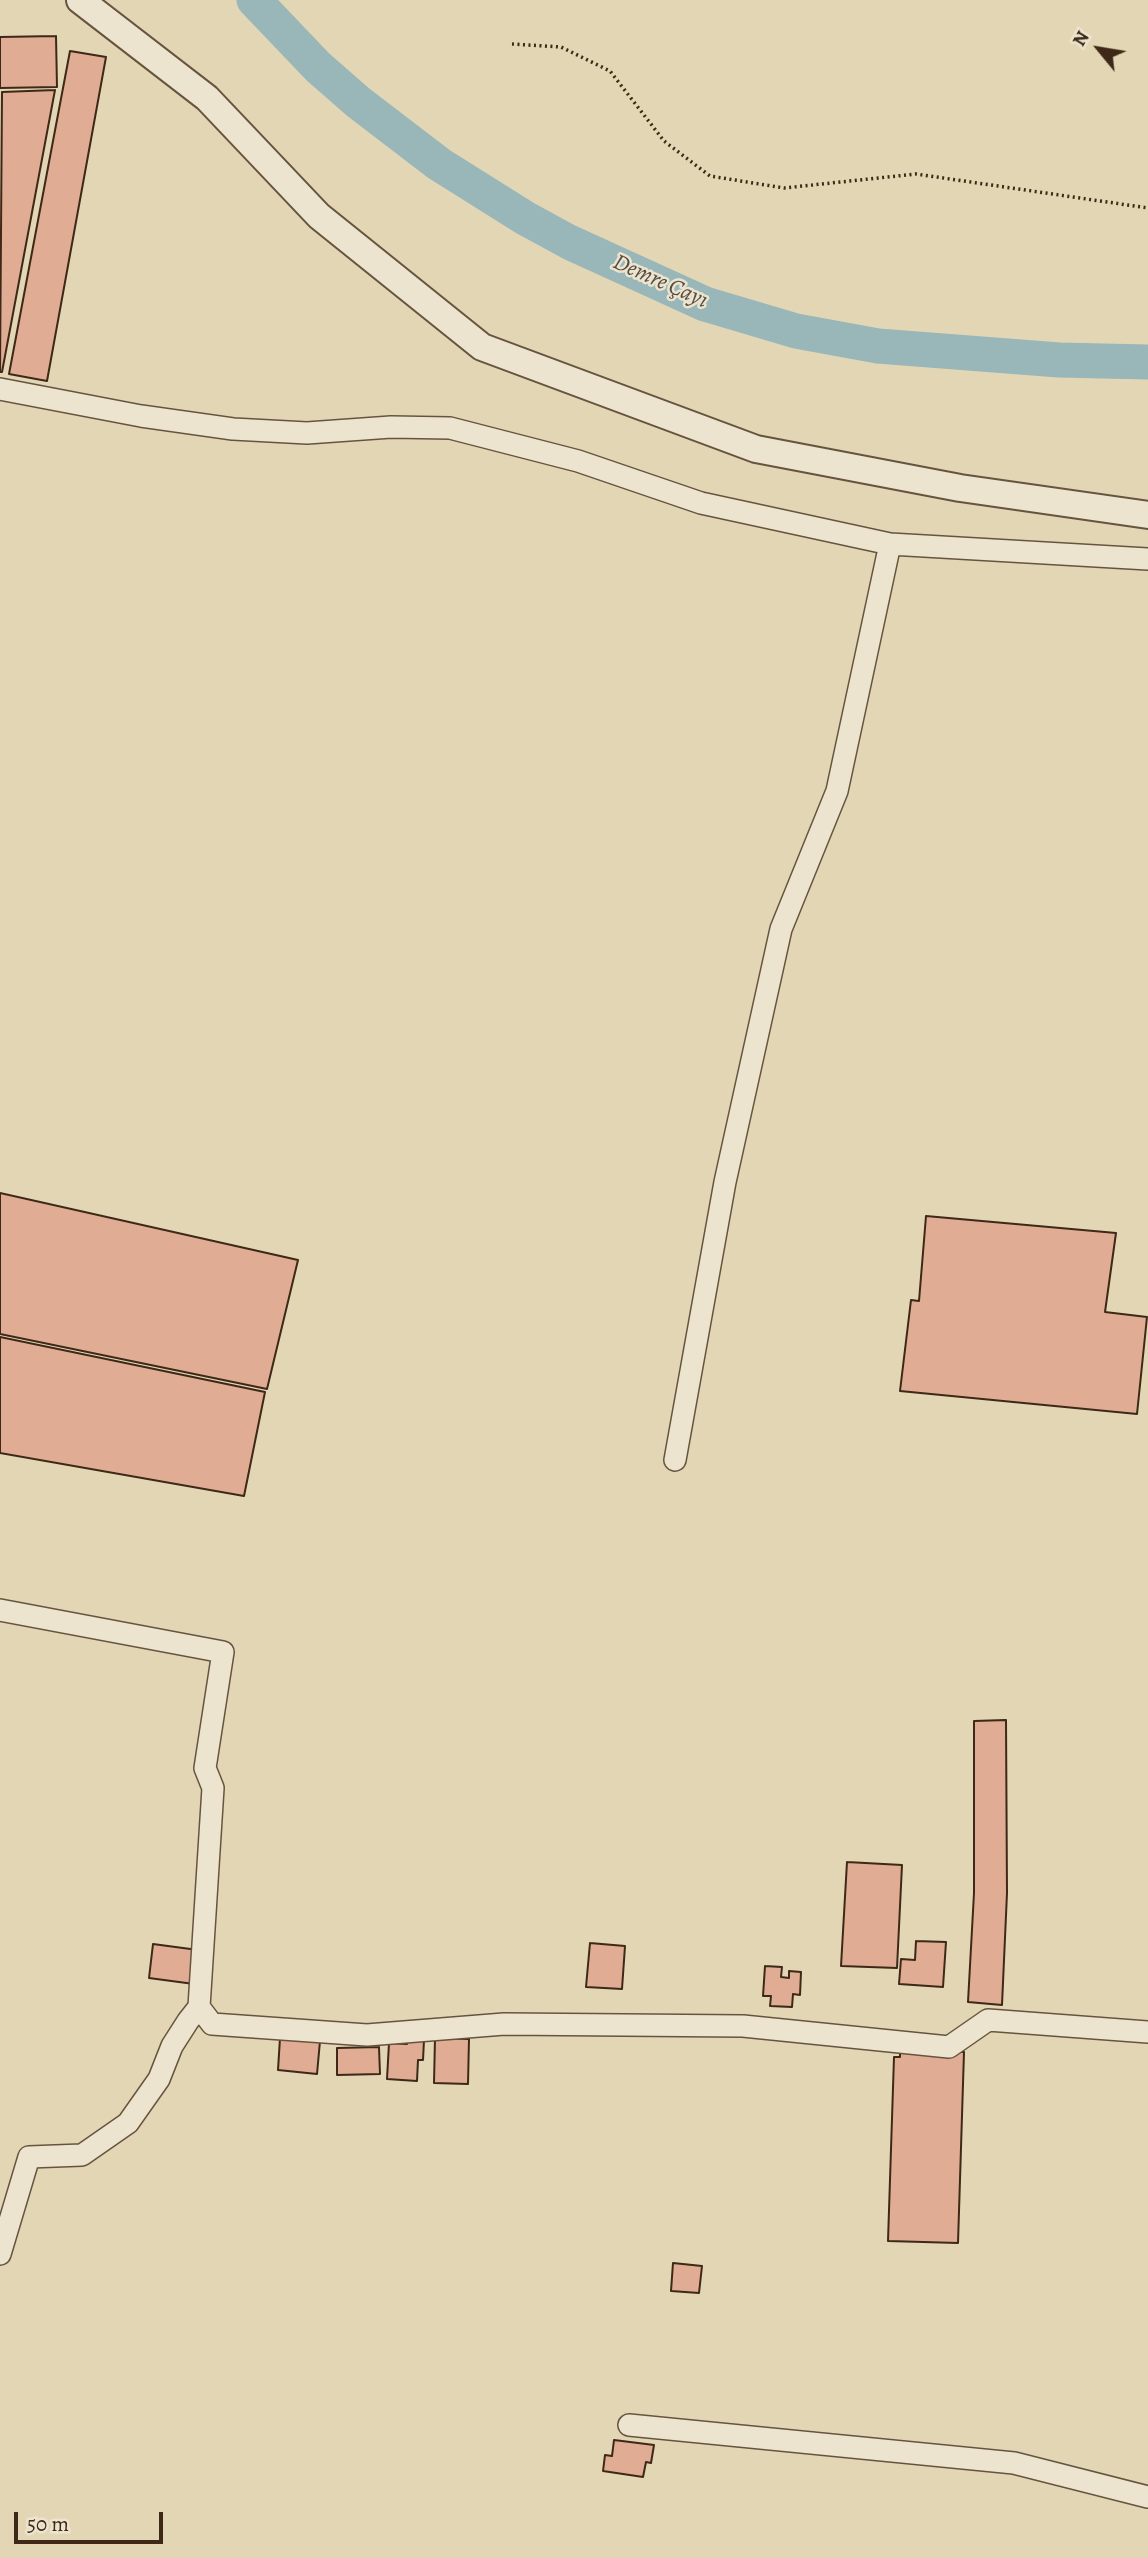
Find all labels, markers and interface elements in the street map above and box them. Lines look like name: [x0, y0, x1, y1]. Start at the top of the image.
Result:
north arrow: [1064, 14, 1134, 84]
text: N: [1066, 26, 1096, 51]
water label: Demre Çayı: [608, 249, 712, 315]
scale bar: [18, 2498, 166, 2542]
text: 50 m: [27, 2510, 69, 2538]

